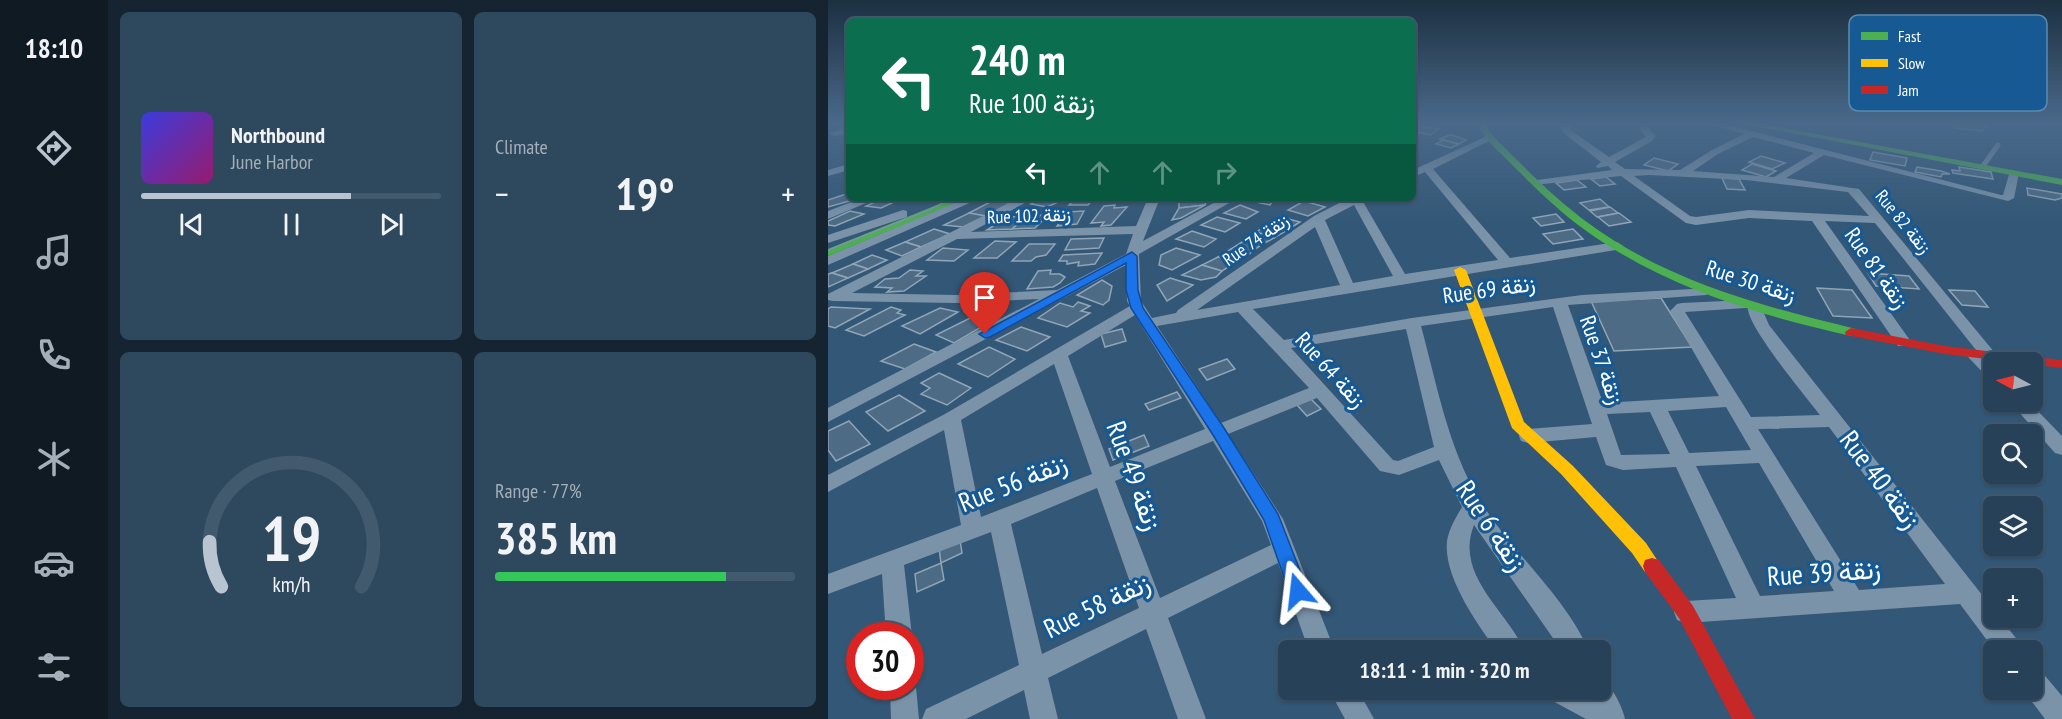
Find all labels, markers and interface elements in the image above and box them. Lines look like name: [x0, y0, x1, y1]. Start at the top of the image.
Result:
legend: [1849, 15, 2047, 111]
text: Fast: [1898, 26, 1921, 46]
text: 18:10: [25, 31, 83, 65]
text: 240 m: [969, 32, 1066, 87]
icon: left: [870, 42, 948, 120]
text: Slow: [1898, 53, 1925, 73]
text: Jam: [1897, 80, 1919, 100]
text: Rue 100 زنقة: [969, 86, 1095, 120]
text: Northbound: [231, 121, 325, 149]
icon: directions: [33, 127, 75, 169]
text: Climate: [495, 134, 548, 160]
text: June Harbor: [231, 149, 313, 175]
icon: left: [1020, 156, 1053, 189]
icon: ahead: [1083, 156, 1116, 189]
icon: ahead: [1146, 156, 1179, 189]
icon: right: [1209, 156, 1242, 189]
text: 19°: [615, 164, 675, 222]
text: −: [495, 172, 509, 215]
text: +: [781, 172, 795, 215]
street label: Rue 82 زنقة: [1871, 185, 1936, 258]
street label: Rue 102 زنقة: [987, 203, 1071, 228]
icon: previous: [175, 208, 208, 241]
icon: pause: [275, 208, 308, 241]
icon: next: [375, 208, 408, 241]
street label: Rue 74 زنقة: [1218, 208, 1293, 271]
street label: Rue 81 زنقة: [1839, 222, 1915, 314]
icon: music: [33, 231, 75, 273]
street label: Rue 30 زنقة: [1702, 253, 1800, 309]
street label: Rue 69 زنقة: [1441, 269, 1537, 309]
pin: [959, 272, 1010, 334]
icon: arrive: [968, 281, 1001, 314]
street label: Rue 37 زنقة: [1574, 312, 1630, 408]
street label: Rue 64 زنقة: [1289, 326, 1373, 414]
icon: phone: [33, 334, 75, 376]
north arrow: [1983, 352, 2043, 412]
map controls: [1983, 352, 2043, 700]
street label: Rue 49 زنقة: [1099, 416, 1170, 535]
street label: Rue 40 زنقة: [1832, 424, 1929, 536]
button: search: [1983, 424, 2043, 484]
icon: climate: [33, 438, 75, 480]
street label: Rue 56 زنقة: [953, 445, 1072, 520]
street label: Rue 6 زنقة: [1448, 474, 1534, 578]
text: Range · 77%: [495, 478, 582, 504]
button: layers: [1983, 496, 2043, 556]
text: 19: [261, 497, 321, 578]
text: 385 km: [495, 508, 617, 566]
icon: car: [33, 542, 75, 584]
street label: Rue 39 زنقة: [1766, 551, 1882, 594]
position arrow: [1266, 559, 1330, 623]
street label: Rue 58 زنقة: [1038, 565, 1156, 646]
button: +: [1983, 568, 2043, 628]
text: km/h: [272, 570, 310, 598]
speed limit sign: 30: [846, 622, 924, 700]
button: −: [1983, 640, 2043, 700]
icon: filters: [33, 646, 75, 688]
text: 18:11 · 1 min · 320 m: [1359, 656, 1530, 684]

